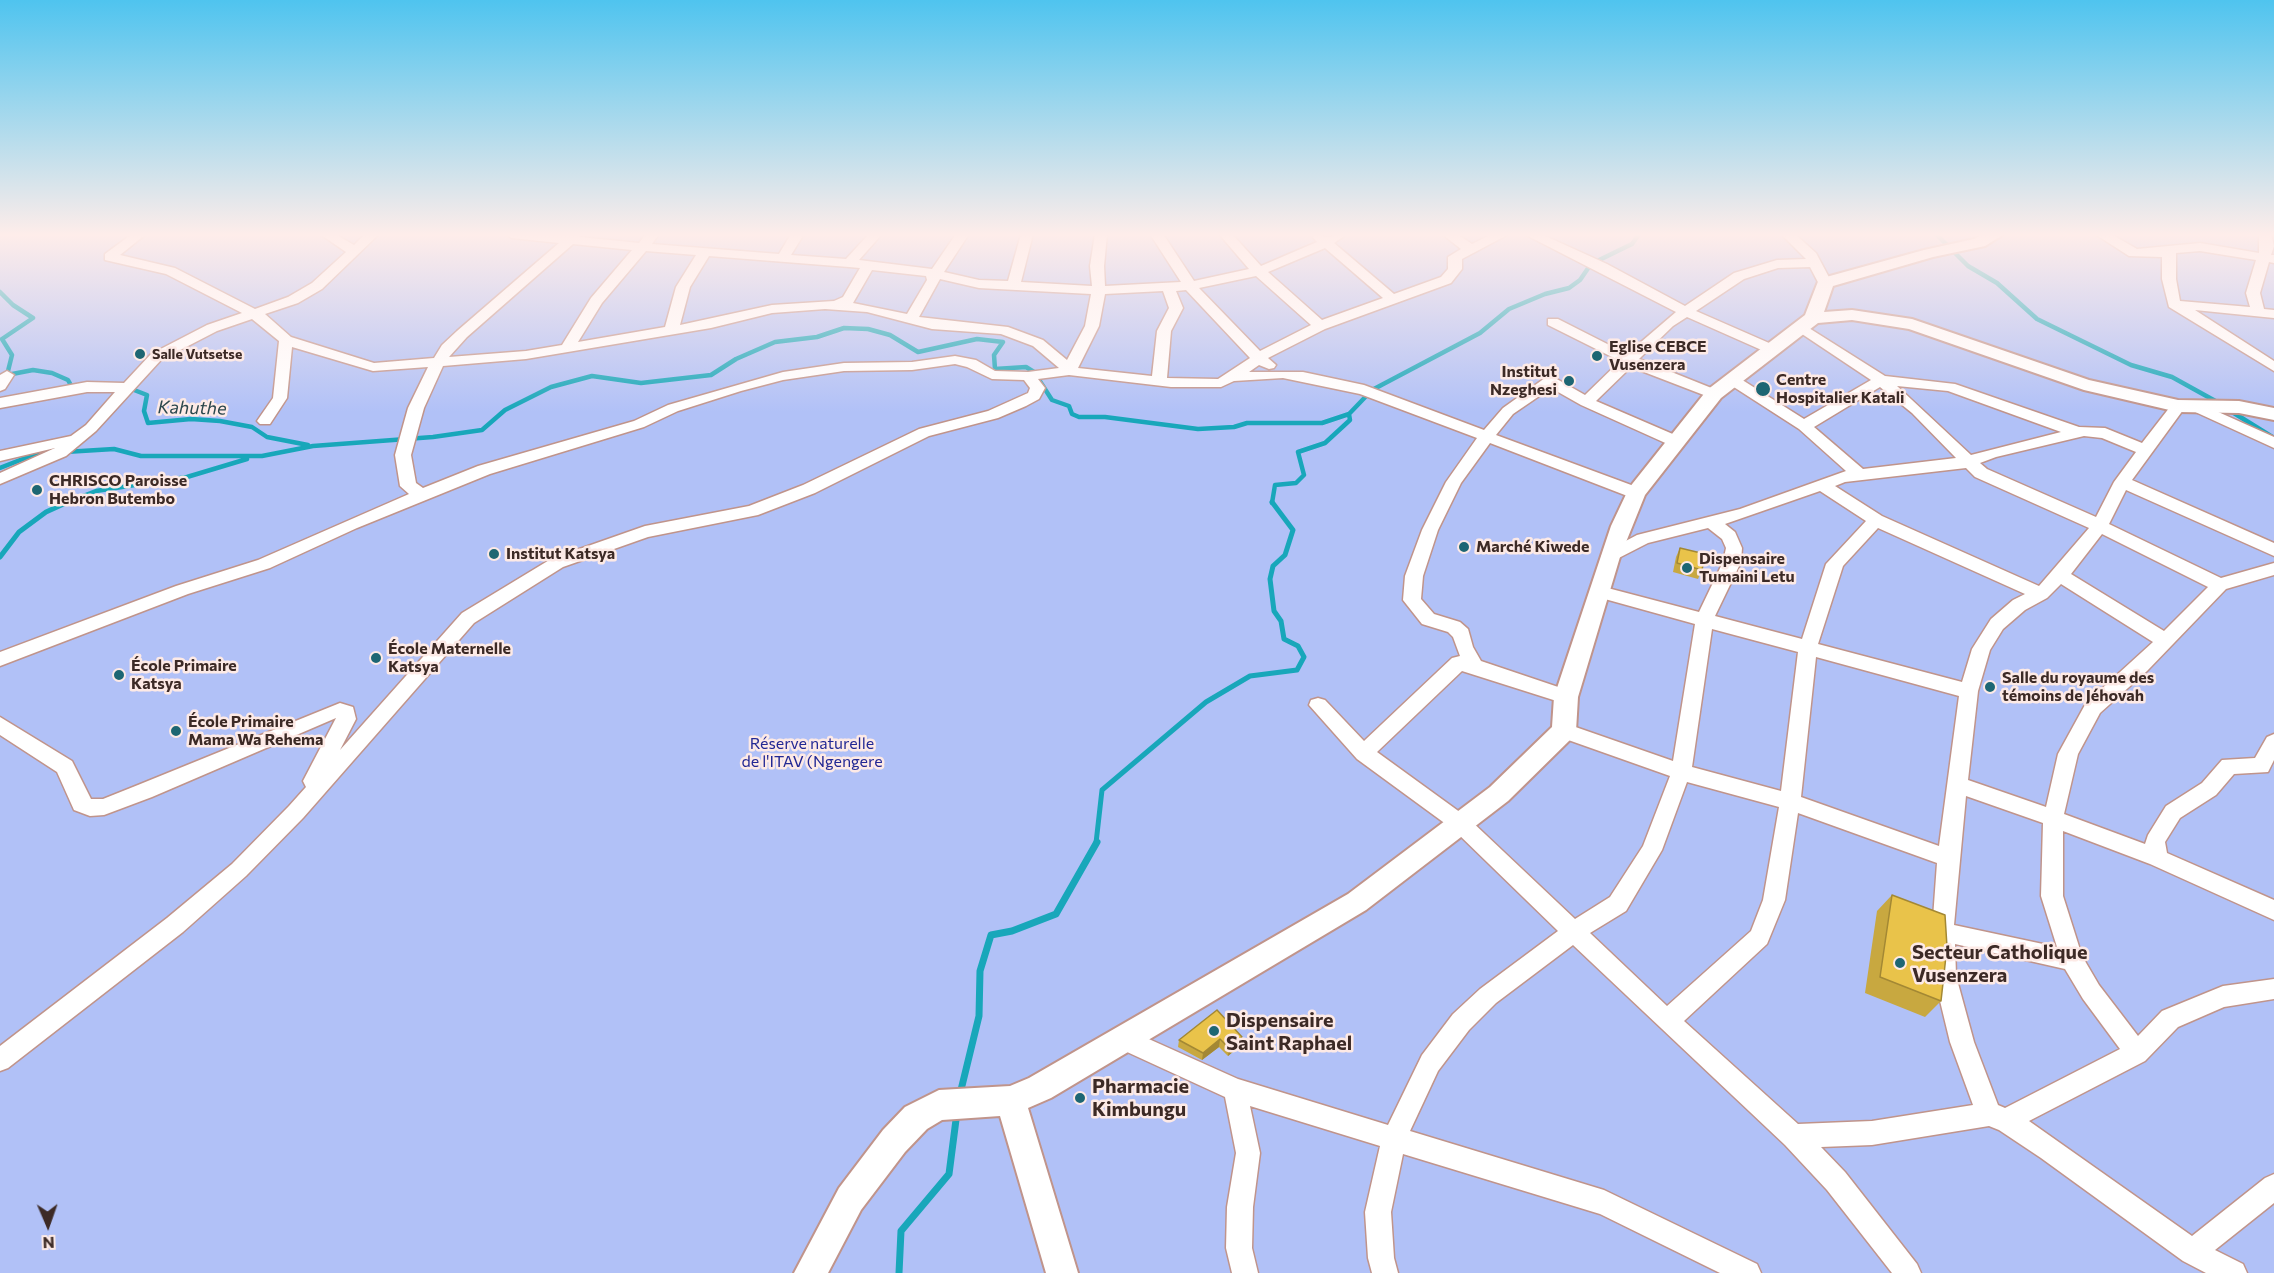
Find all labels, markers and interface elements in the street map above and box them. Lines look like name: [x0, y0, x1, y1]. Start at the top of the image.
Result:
place label: Eglise CEBCE Vusenzera: [1609, 337, 1707, 375]
place label: Salle Vutsetse: [152, 346, 242, 362]
marker: Salle Vutsetse: [133, 347, 147, 361]
marker: Eglise CEBCE Vusenzera: [1590, 349, 1604, 363]
place label: Institut Nzeghesi: [1490, 362, 1557, 400]
place label: Centre Hospitalier Katali: [1776, 370, 1904, 408]
marker: Institut Nzeghesi: [1562, 374, 1576, 388]
marker: Centre Hospitalier Katali: [1754, 380, 1772, 398]
water label: Kahuthe: [157, 397, 227, 419]
place label: CHRISCO Paroisse Hebron Butembo: [49, 471, 187, 509]
marker: CHRISCO Paroisse Hebron Butembo: [30, 483, 44, 497]
place label: Marché Kiwede: [1476, 537, 1589, 557]
marker: Marché Kiwede: [1457, 540, 1471, 554]
place label: Institut Katsya: [506, 544, 615, 564]
marker: Institut Katsya: [487, 547, 501, 561]
place label: Dispensaire Tumaini Letu: [1699, 549, 1795, 587]
marker: Dispensaire Tumaini Letu: [1680, 561, 1694, 575]
place label: École Maternelle Katsya: [388, 639, 511, 677]
marker: École Maternelle Katsya: [369, 651, 383, 665]
place label: École Primaire Katsya: [131, 656, 237, 694]
marker: École Primaire Katsya: [112, 668, 126, 682]
place label: Salle du royaume des témoins de Jéhovah: [2002, 668, 2154, 706]
marker: Salle du royaume des témoins de Jéhovah: [1983, 680, 1997, 694]
place label: École Primaire Mama Wa Rehema: [188, 712, 323, 750]
marker: École Primaire Mama Wa Rehema: [169, 724, 183, 738]
park label: Réserve naturelle de l'ITAV (Ngengere: [741, 734, 883, 772]
place label: Secteur Catholique Vusenzera: [1912, 940, 2088, 987]
marker: Secteur Catholique Vusenzera: [1893, 956, 1907, 970]
place label: Dispensaire Saint Raphael: [1226, 1008, 1352, 1055]
marker: Dispensaire Saint Raphael: [1207, 1024, 1221, 1038]
place label: Pharmacie Kimbungu: [1092, 1074, 1189, 1121]
marker: Pharmacie Kimbungu: [1073, 1091, 1087, 1105]
north arrow: [18, 1195, 78, 1255]
text: N: [42, 1234, 55, 1253]

